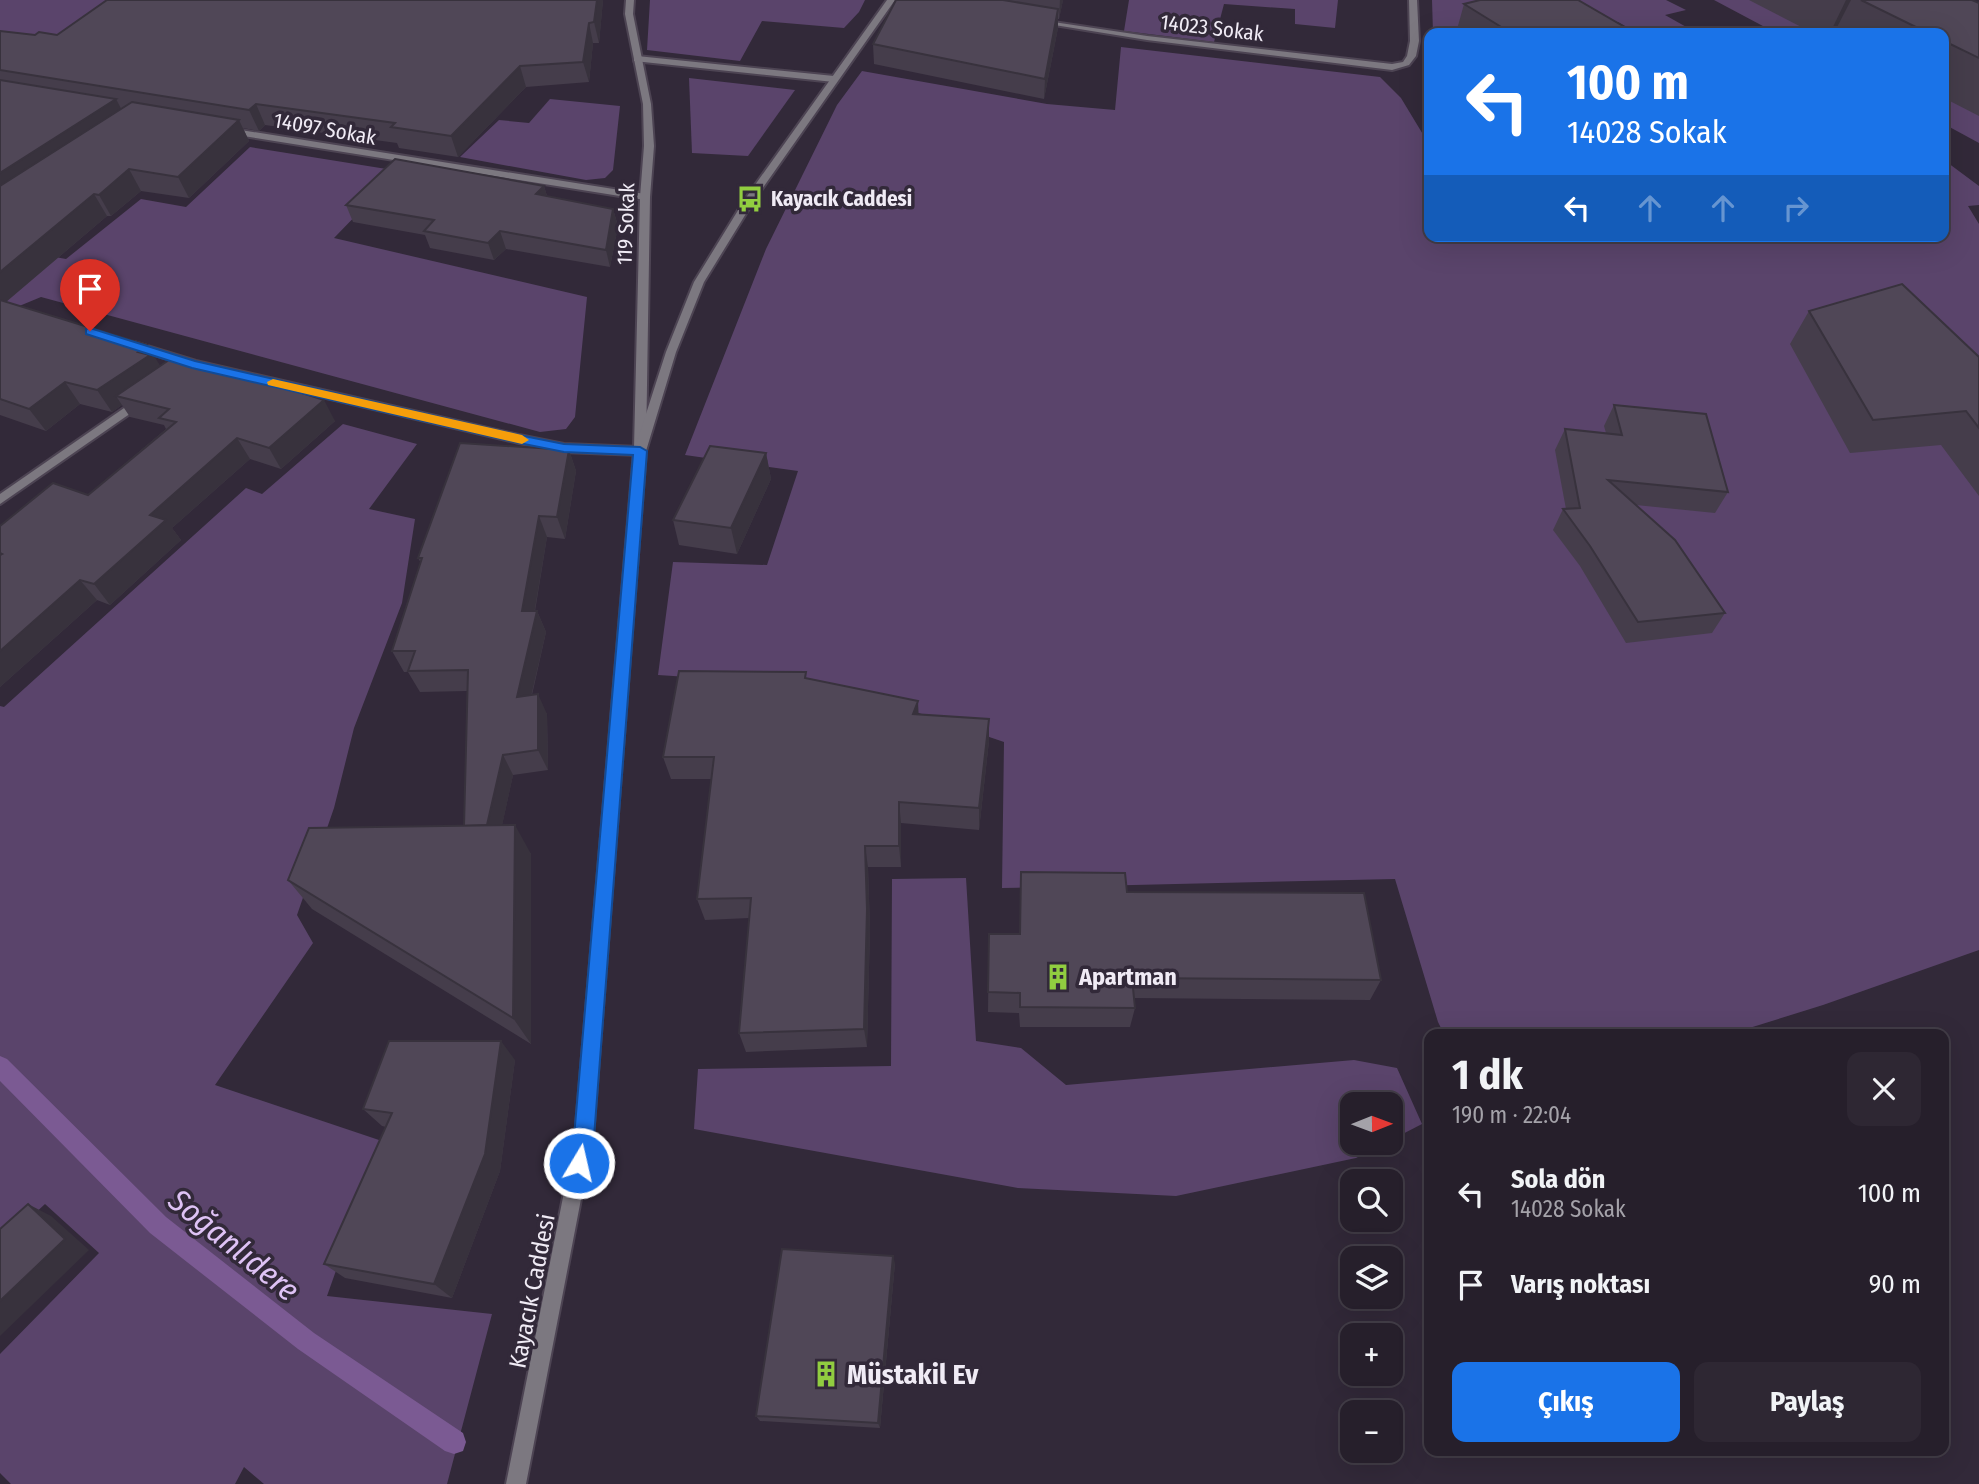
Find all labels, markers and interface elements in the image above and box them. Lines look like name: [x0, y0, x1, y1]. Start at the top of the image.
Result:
street label: 14023 Sokak: [1159, 9, 1265, 47]
text: 100 m: [1567, 53, 1689, 112]
icon: left: [1452, 56, 1543, 147]
street label: 14097 Sokak: [272, 107, 378, 151]
text: 14028 Sokak: [1567, 113, 1727, 151]
street label: 119 Sokak: [612, 182, 640, 266]
bus stop icon: Kayacık Caddesi: [735, 184, 765, 214]
place label: Kayacık Caddesi: [771, 186, 912, 212]
icon: left: [1558, 189, 1596, 227]
icon: ahead: [1631, 189, 1669, 227]
icon: ahead: [1704, 189, 1742, 227]
icon: right: [1777, 189, 1815, 227]
pin: [60, 259, 120, 331]
icon: arrive: [71, 270, 109, 308]
building icon: Apartman: [1043, 962, 1073, 992]
place label: Apartman: [1078, 963, 1177, 991]
text: 1 dk: [1452, 1050, 1523, 1100]
button: close: [1847, 1052, 1921, 1126]
north arrow: [1340, 1092, 1404, 1155]
map controls: [1340, 1092, 1403, 1463]
text: 190 m · 22:04: [1452, 1101, 1571, 1129]
position arrow: [542, 1126, 616, 1200]
text: Sola dön: [1511, 1164, 1605, 1195]
button: search: [1340, 1169, 1403, 1232]
icon: left: [1452, 1175, 1490, 1213]
text: 100 m: [1858, 1178, 1921, 1209]
water label: Soğanlıdere: [160, 1180, 307, 1309]
text: 14028 Sokak: [1511, 1195, 1626, 1223]
street label: Kayacık Caddesi: [503, 1211, 561, 1371]
button: layers: [1340, 1246, 1403, 1309]
icon: arrive: [1452, 1266, 1490, 1304]
text: Varış noktası: [1511, 1269, 1650, 1300]
text: 90 m: [1869, 1269, 1921, 1300]
button: +: [1340, 1323, 1403, 1386]
place label: Müstakil Ev: [847, 1358, 979, 1391]
building icon: Müstakil Ev: [811, 1359, 841, 1389]
button: Çıkış: [1452, 1362, 1680, 1442]
button: Paylaş: [1694, 1362, 1921, 1442]
button: −: [1340, 1400, 1403, 1463]

